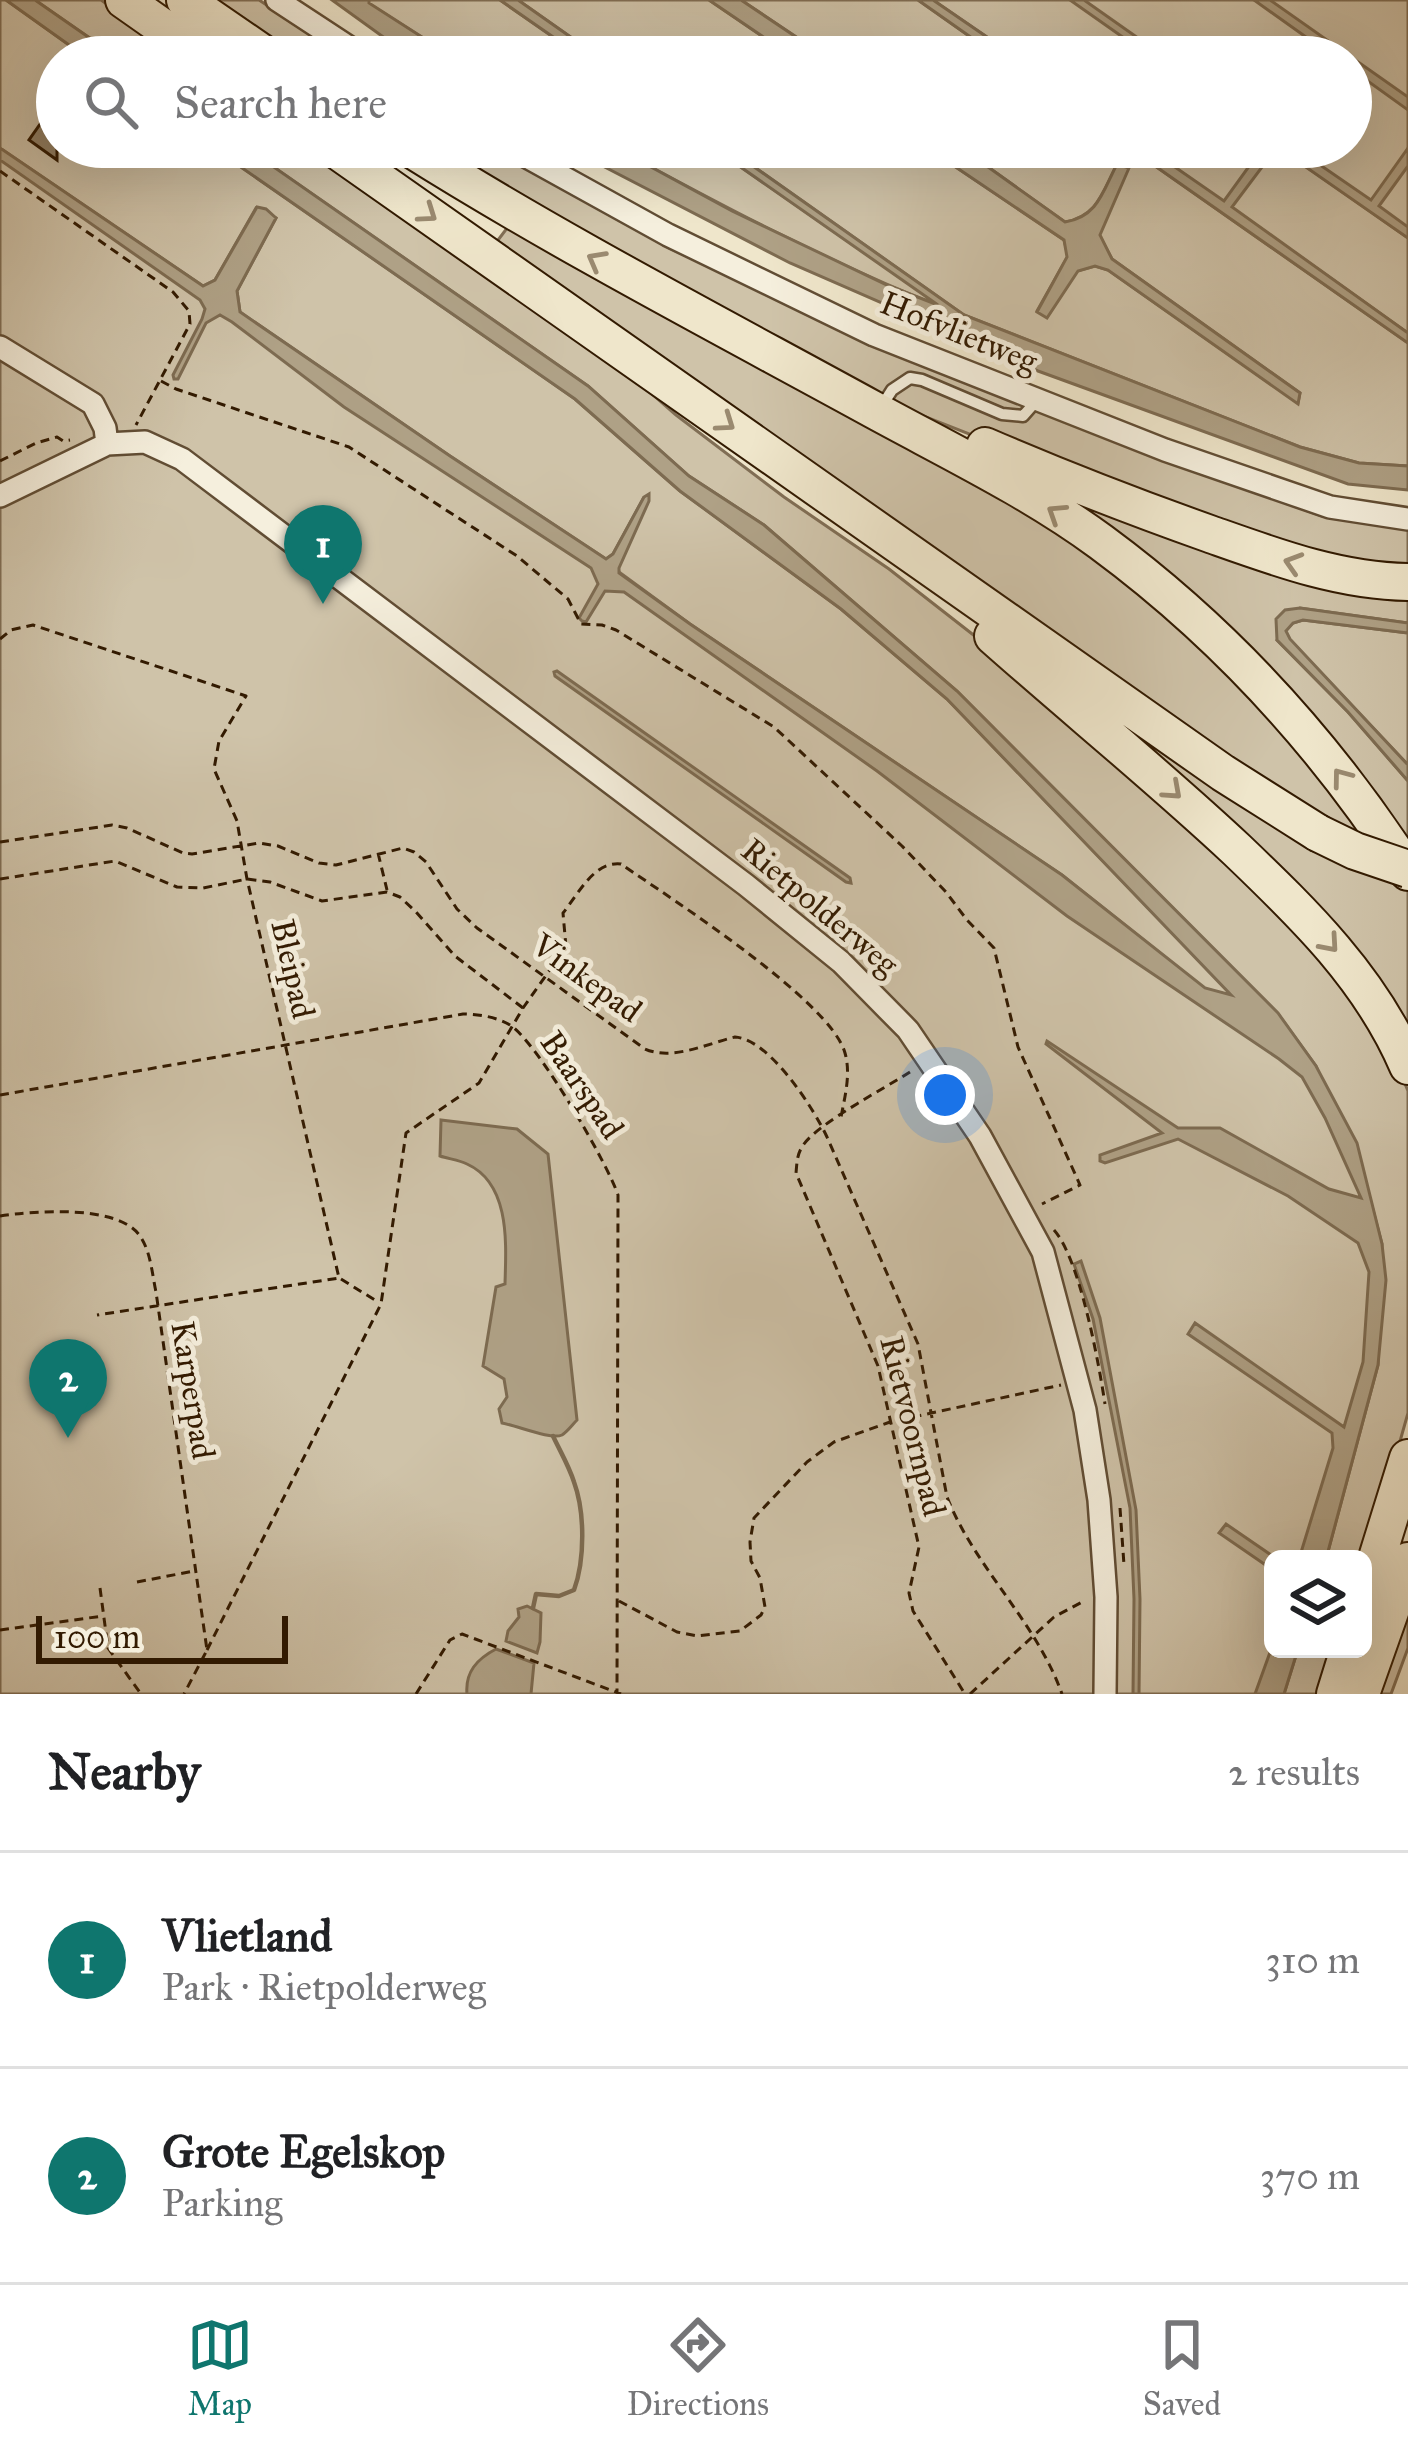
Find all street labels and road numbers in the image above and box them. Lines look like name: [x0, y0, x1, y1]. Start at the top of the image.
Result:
street label: Hofvlietweg: [875, 282, 1044, 382]
street label: Rietpolderweg: [733, 830, 907, 985]
street label: Bleipad: [262, 916, 324, 1023]
street label: Vinkepad: [524, 924, 650, 1031]
street label: Baarspad: [532, 1024, 633, 1147]
street label: Karperpad: [162, 1318, 224, 1462]
street label: Rietvoornpad: [871, 1332, 955, 1521]

